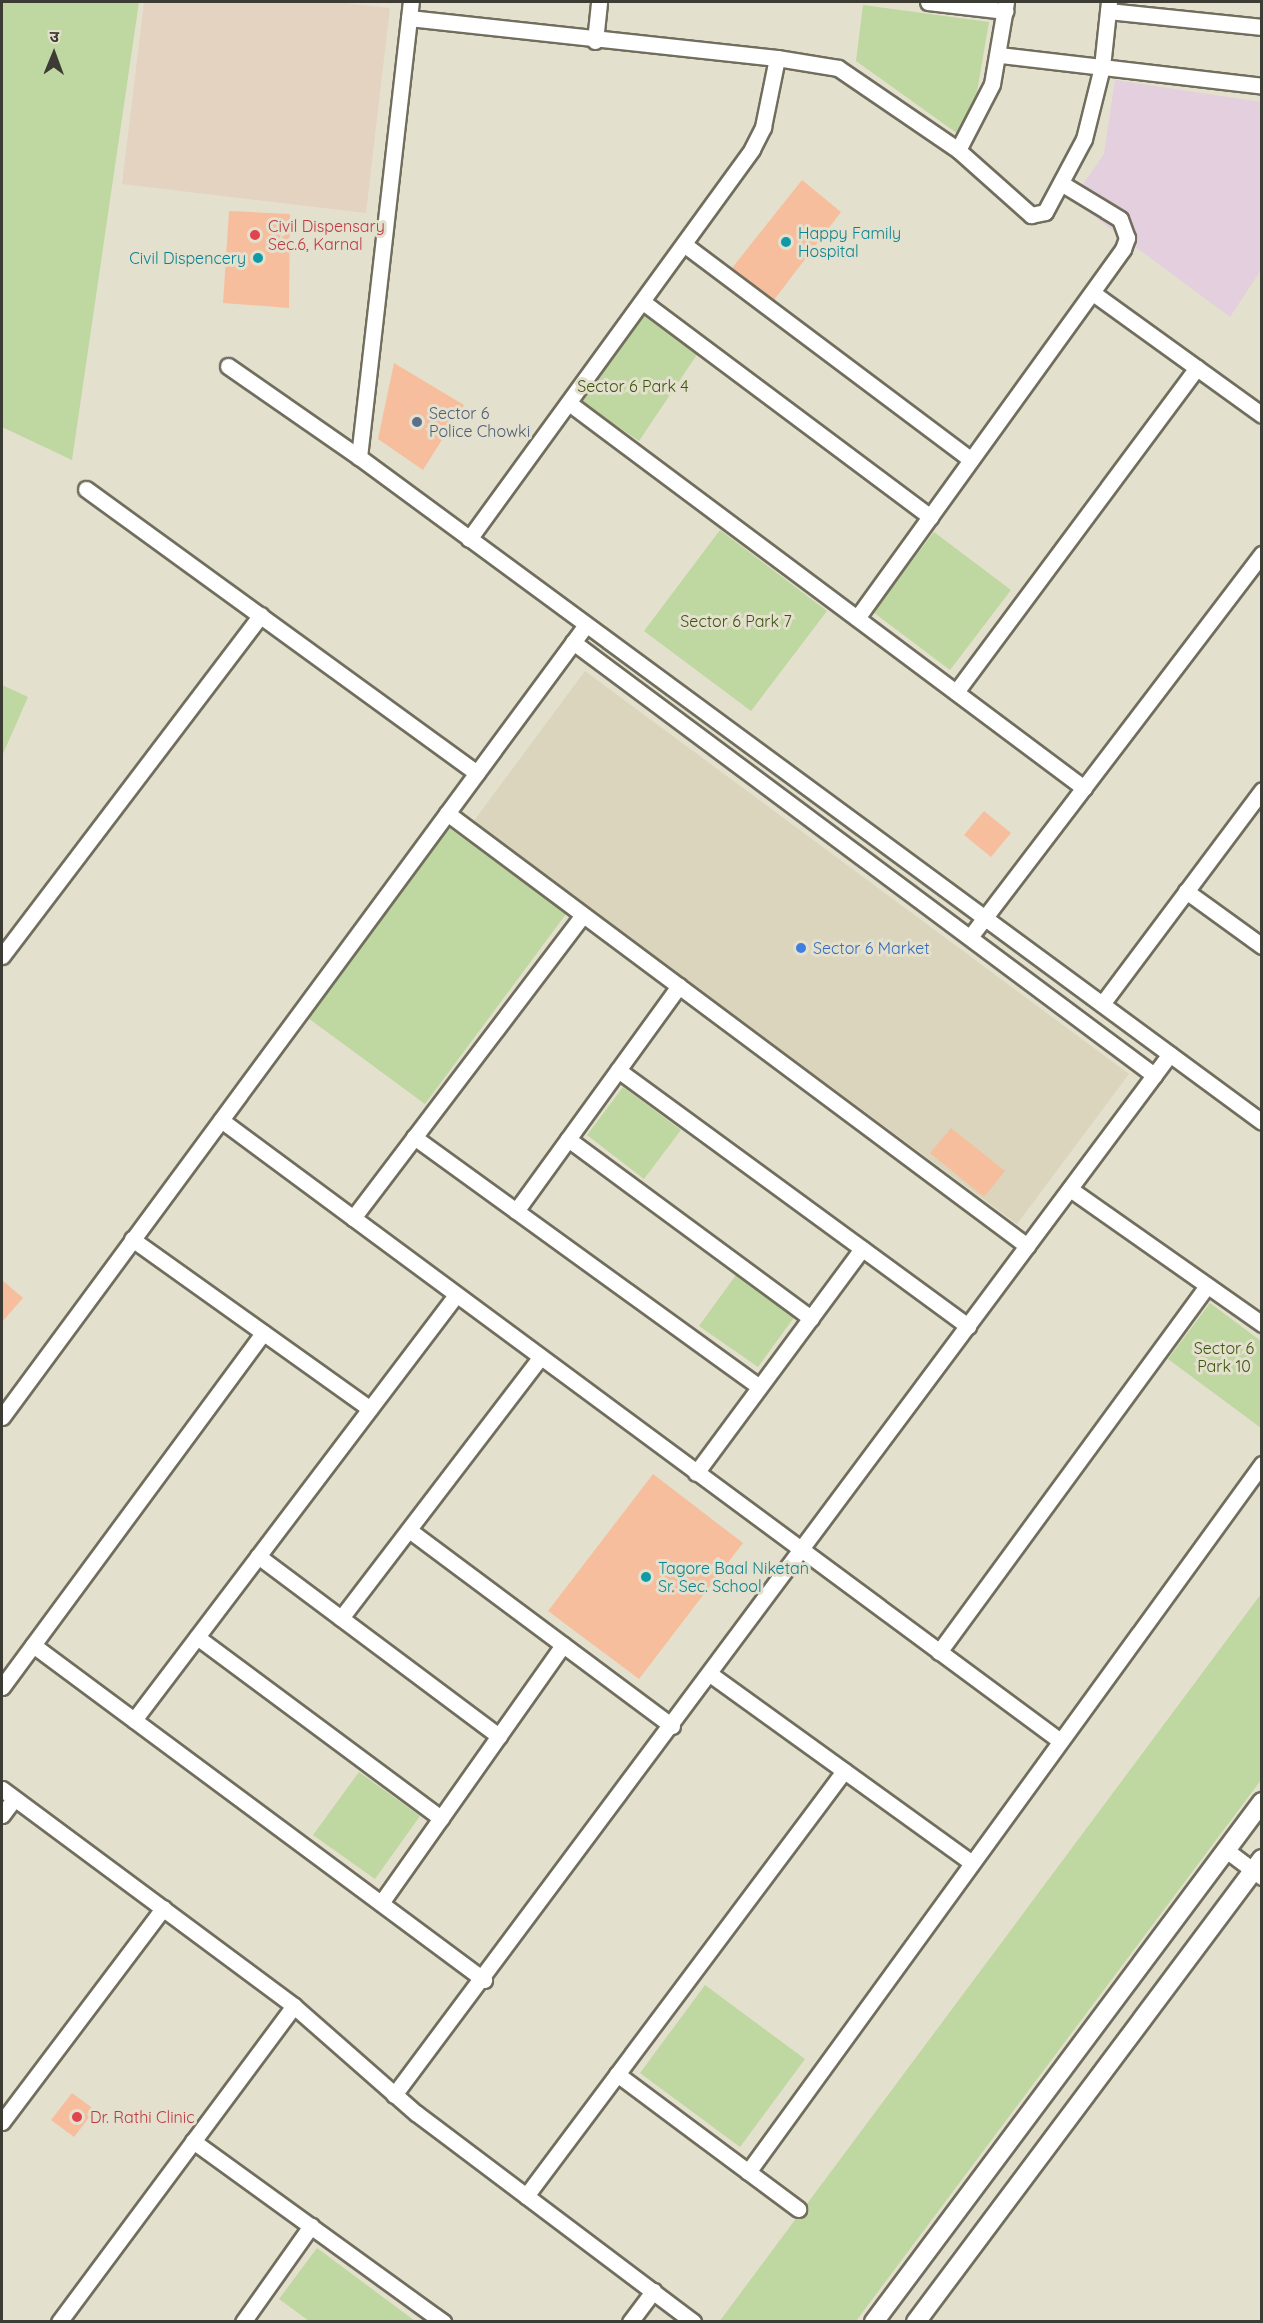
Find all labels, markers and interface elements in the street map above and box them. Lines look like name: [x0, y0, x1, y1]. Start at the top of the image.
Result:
north arrow: [24, 24, 84, 84]
text: उ: [49, 26, 59, 46]
place label: Civil Dispensary Sec.6, Karnal: [268, 216, 385, 254]
place label: Happy Family Hospital: [798, 223, 901, 261]
marker: Civil Dispensary Sec.6, Karnal: [246, 226, 264, 244]
marker: Happy Family Hospital: [779, 235, 793, 249]
place label: Civil Dispencery: [129, 248, 246, 268]
marker: Civil Dispencery: [251, 251, 265, 265]
park label: Sector 6 Park 4: [577, 376, 689, 396]
place label: Sector 6 Police Chowki: [429, 403, 530, 441]
marker: Sector 6 Police Chowki: [410, 415, 424, 429]
park label: Sector 6 Park 7: [680, 611, 792, 631]
place label: Sector 6 Market: [813, 938, 930, 958]
marker: Sector 6 Market: [794, 941, 808, 955]
park label: Sector 6 Park 10: [1194, 1338, 1254, 1376]
place label: Tagore Baal Niketan Sr. Sec. School: [658, 1558, 809, 1596]
marker: Tagore Baal Niketan Sr. Sec. School: [639, 1570, 653, 1584]
place label: Dr. Rathi Clinic: [90, 2107, 195, 2127]
marker: Dr. Rathi Clinic: [68, 2108, 86, 2126]

